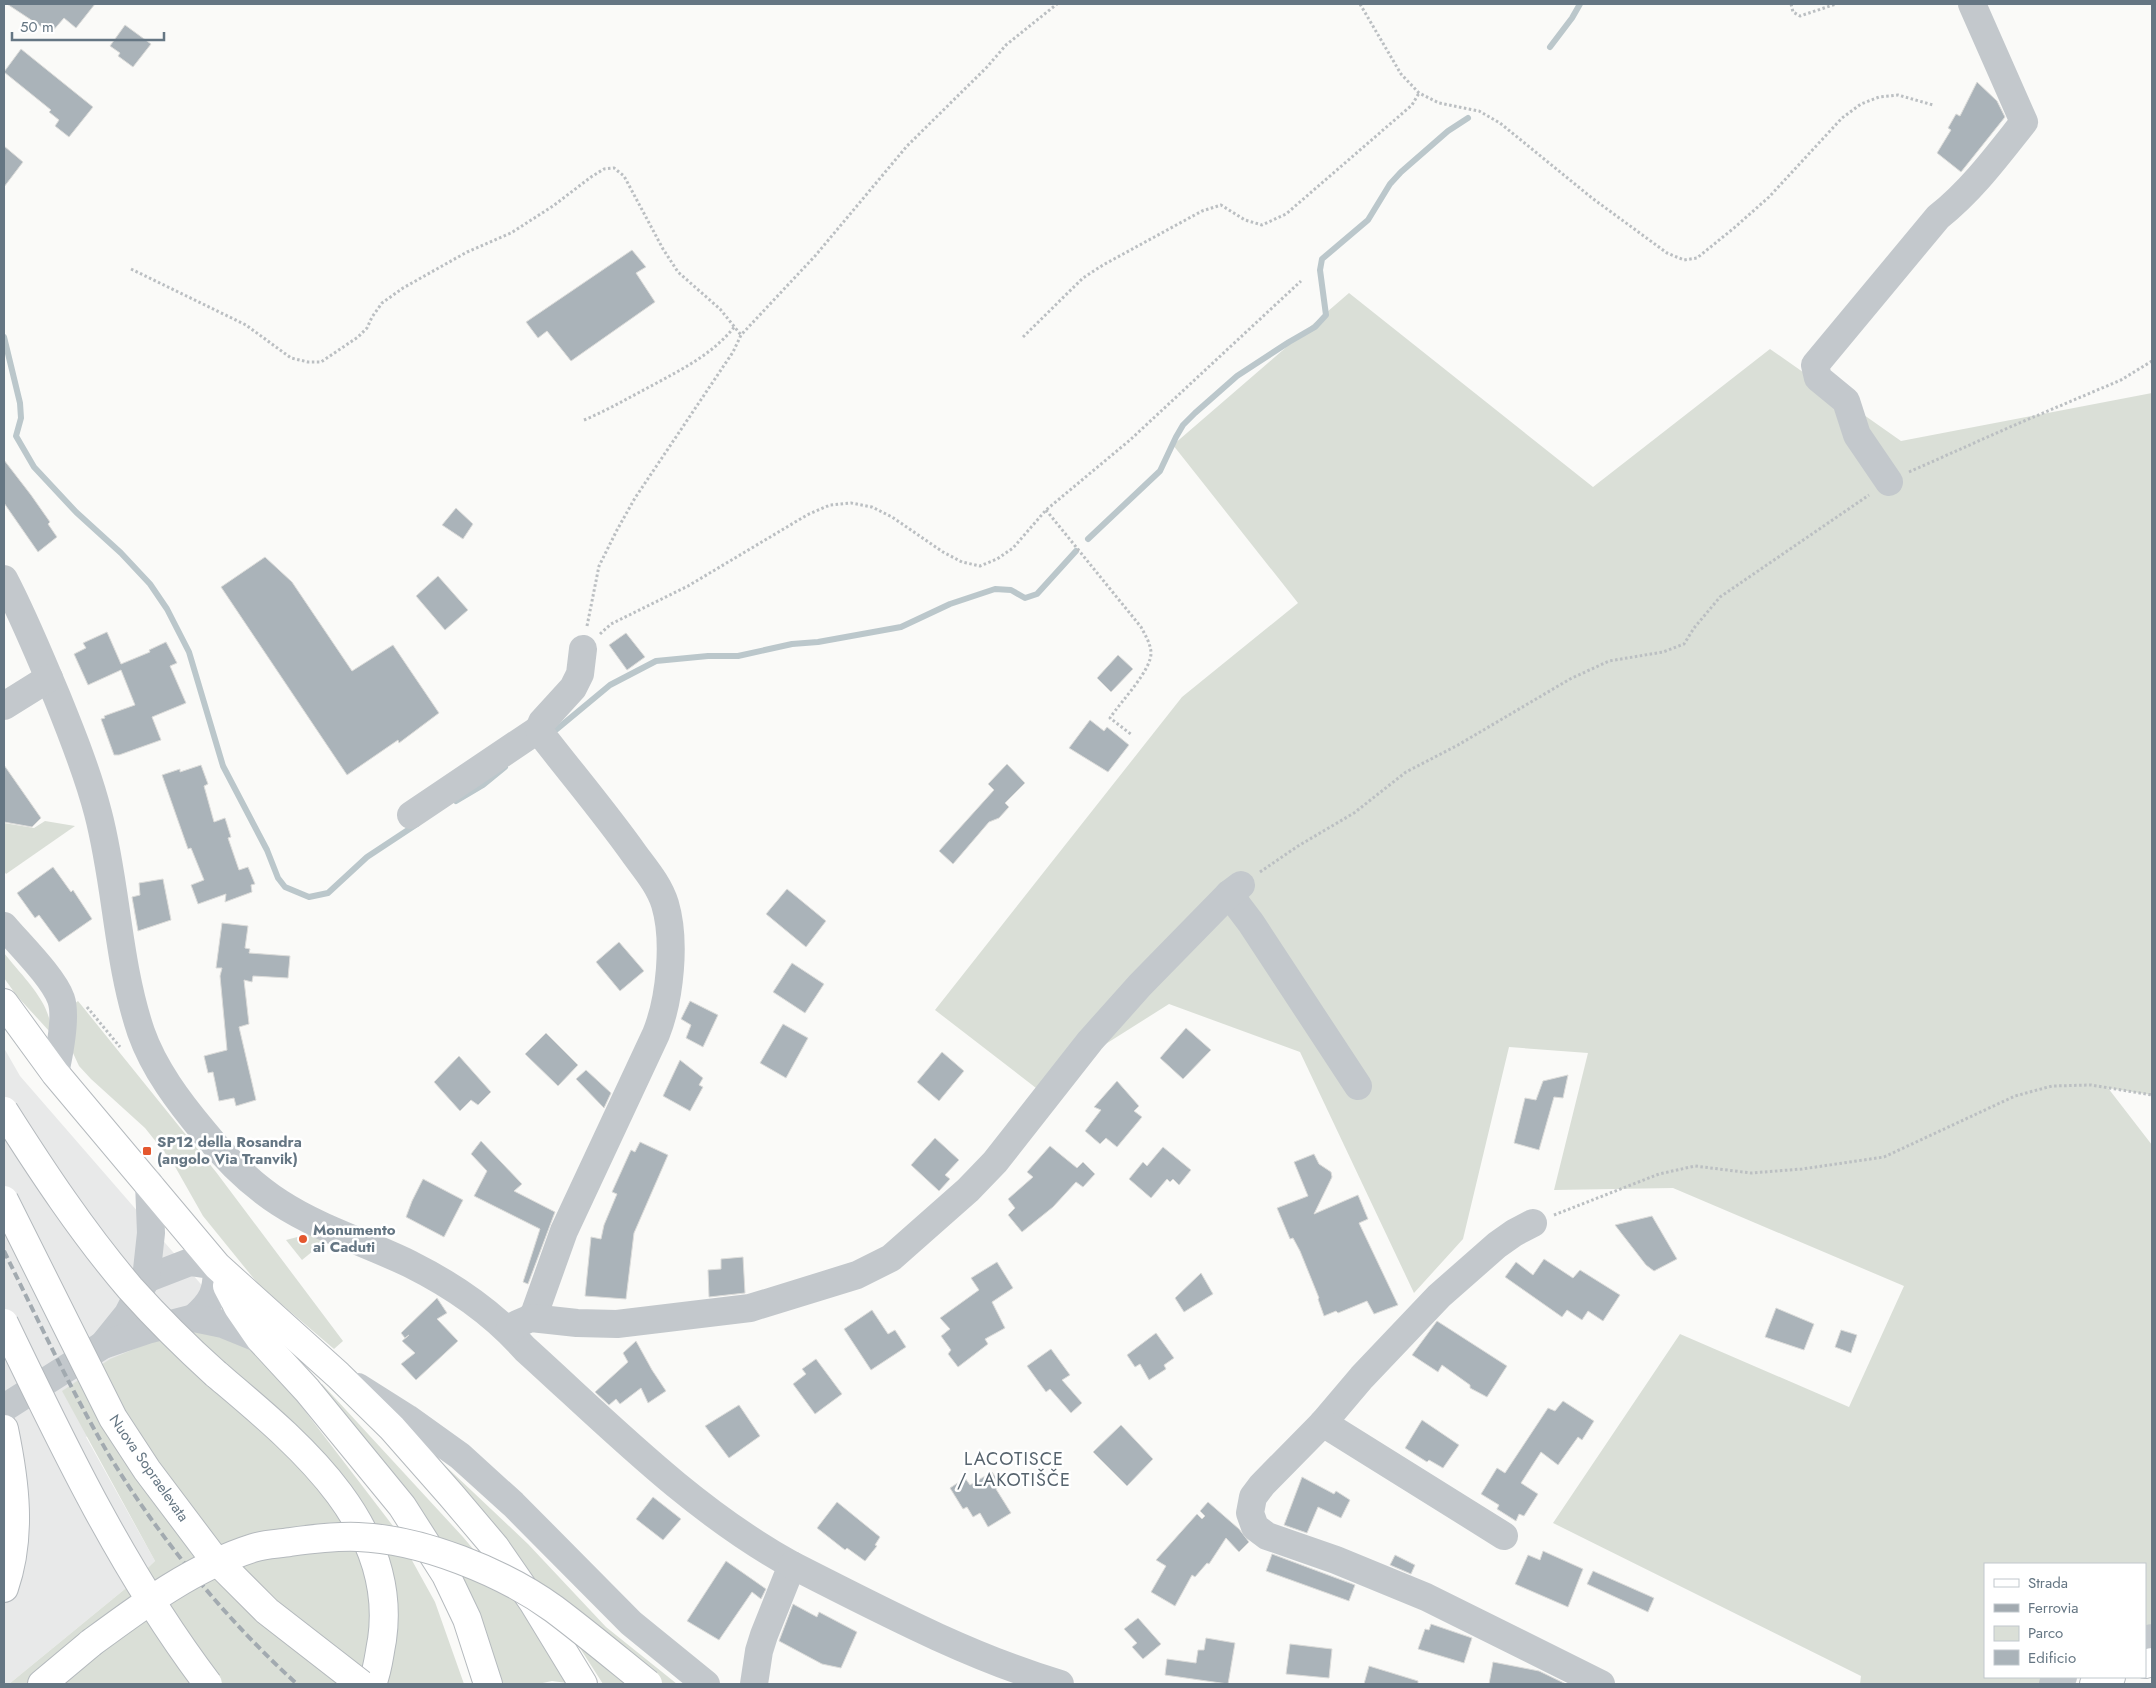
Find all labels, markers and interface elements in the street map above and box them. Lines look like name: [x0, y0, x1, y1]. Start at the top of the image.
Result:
scale bar: [12, 10, 165, 42]
text: 50 m: [20, 16, 54, 38]
place label: SP12 della Rosandra (angolo Via Tranvik): [157, 1131, 302, 1170]
marker: SP12 della Rosandra (angolo Via Tranvik): [141, 1145, 153, 1157]
place label: Monumento ai Caduti: [313, 1219, 396, 1258]
marker: Monumento ai Caduti: [297, 1233, 309, 1245]
street label: Nuova Sopraelevata: [104, 1410, 194, 1526]
district label: LACOTISCE / LAKOTIŠČE: [957, 1446, 1071, 1493]
legend: [1984, 1563, 2146, 1678]
text: Strada: [2028, 1572, 2068, 1594]
text: Ferrovia: [2028, 1597, 2079, 1619]
text: Parco: [2028, 1622, 2063, 1644]
text: Edificio: [2028, 1647, 2076, 1669]

